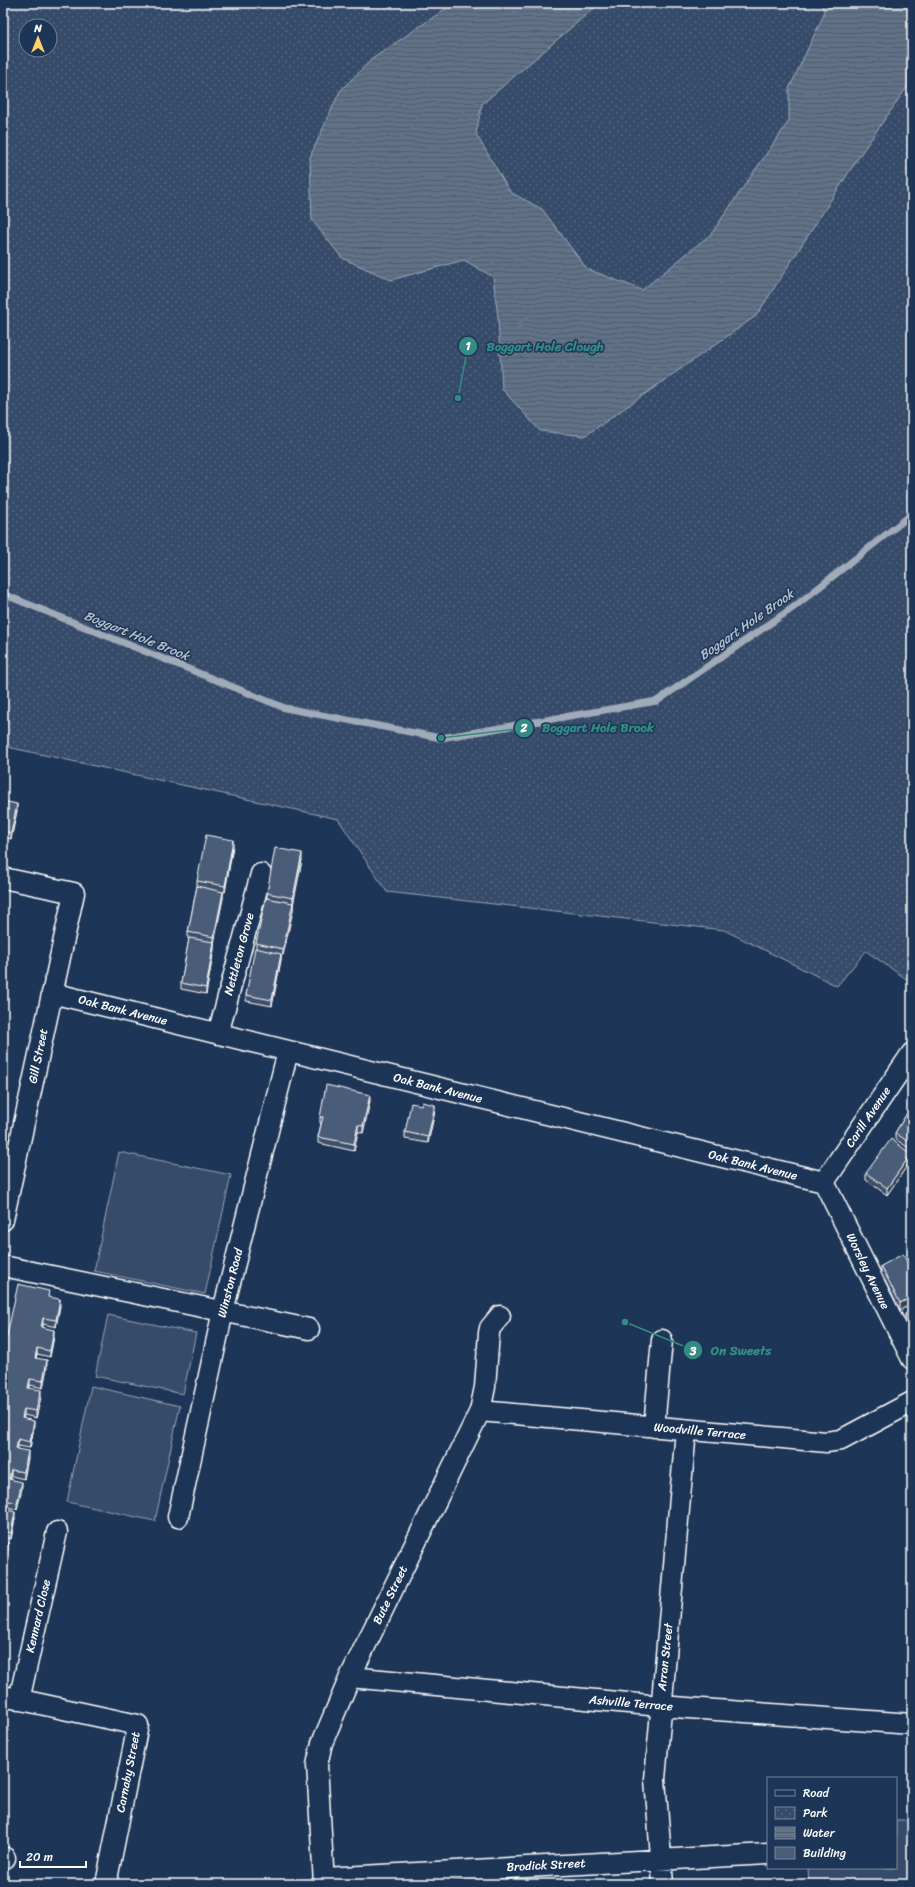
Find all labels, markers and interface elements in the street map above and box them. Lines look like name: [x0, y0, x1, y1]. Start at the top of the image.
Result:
north arrow: [18, 18, 58, 58]
text: N: [33, 19, 42, 38]
callout: Boggart Hole Clough: [458, 334, 611, 359]
text: 1: [465, 335, 471, 357]
text: Boggart Hole Clough: [486, 335, 604, 358]
water label: Boggart Hole Brook: [694, 582, 800, 666]
water label: Boggart Hole Brook: [81, 604, 195, 668]
callout: Boggart Hole Brook: [514, 715, 662, 740]
text: Boggart Hole Brook: [542, 716, 655, 739]
text: 2: [520, 717, 528, 739]
street label: Nettleton Grove: [217, 910, 261, 998]
street label: Oak Bank Avenue: [76, 988, 170, 1032]
street label: Gill Street: [21, 1027, 55, 1085]
street label: Oak Bank Avenue: [391, 1066, 485, 1110]
street label: Carill Avenue: [839, 1082, 897, 1152]
street label: Oak Bank Avenue: [706, 1143, 800, 1187]
street label: Worsley Avenue: [840, 1229, 896, 1313]
street label: Winston Road: [211, 1245, 249, 1320]
callout: On Sweets: [683, 1338, 779, 1363]
text: On Sweets: [710, 1339, 772, 1362]
text: 3: [689, 1340, 697, 1362]
street label: Woodville Terrace: [653, 1416, 747, 1446]
street label: Bute Street: [366, 1562, 414, 1628]
street label: Kennard Close: [19, 1577, 57, 1655]
street label: Arran Street: [650, 1621, 680, 1693]
street label: Ashville Terrace: [587, 1688, 674, 1718]
street label: Carnaby Street: [109, 1730, 147, 1814]
legend: [767, 1777, 897, 1869]
text: Road: [803, 1782, 830, 1804]
text: Park: [803, 1802, 828, 1824]
text: Water: [803, 1822, 836, 1844]
text: Building: [803, 1842, 846, 1864]
scale bar: [20, 1843, 86, 1869]
text: 20 m: [26, 1846, 53, 1868]
street label: Brodick Street: [506, 1852, 586, 1878]

